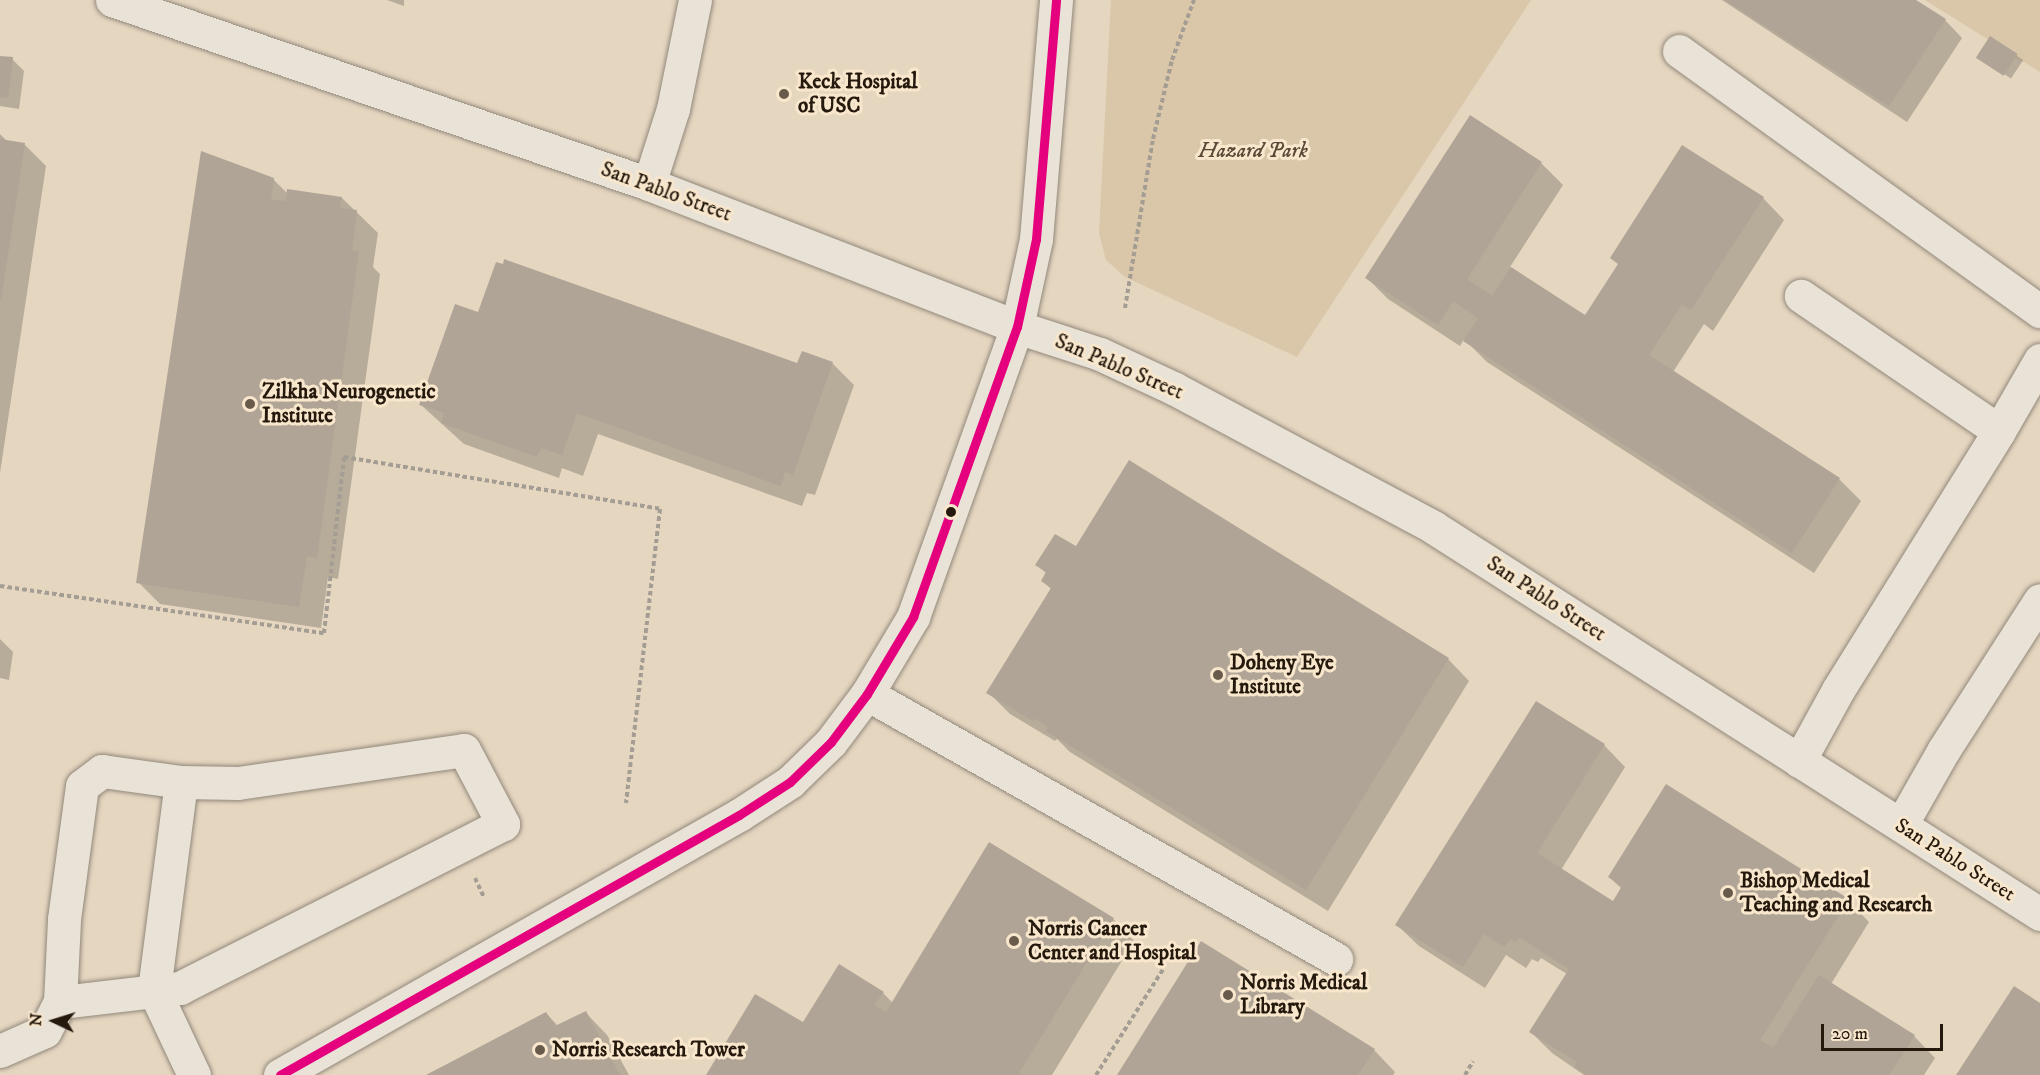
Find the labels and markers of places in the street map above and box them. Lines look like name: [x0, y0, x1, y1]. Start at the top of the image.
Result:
place label: Keck Hospital of USC: [798, 69, 918, 119]
marker: Keck Hospital of USC: [775, 85, 793, 103]
place label: Zilkha Neurogenetic Institute: [262, 379, 435, 429]
marker: Zilkha Neurogenetic Institute: [243, 397, 257, 411]
unlabelled marker: [945, 506, 957, 518]
place label: Doheny Eye Institute: [1230, 650, 1334, 700]
marker: Doheny Eye Institute: [1211, 668, 1225, 682]
place label: Bishop Medical Teaching and Research: [1740, 868, 1932, 918]
marker: Bishop Medical Teaching and Research: [1721, 886, 1735, 900]
place label: Norris Cancer Center and Hospital: [1028, 916, 1196, 966]
marker: Norris Cancer Center and Hospital: [1005, 932, 1023, 950]
place label: Norris Medical Library: [1240, 970, 1367, 1020]
marker: Norris Medical Library: [1221, 988, 1235, 1002]
place label: Norris Research Tower: [552, 1037, 745, 1063]
marker: Norris Research Tower: [533, 1043, 547, 1057]

